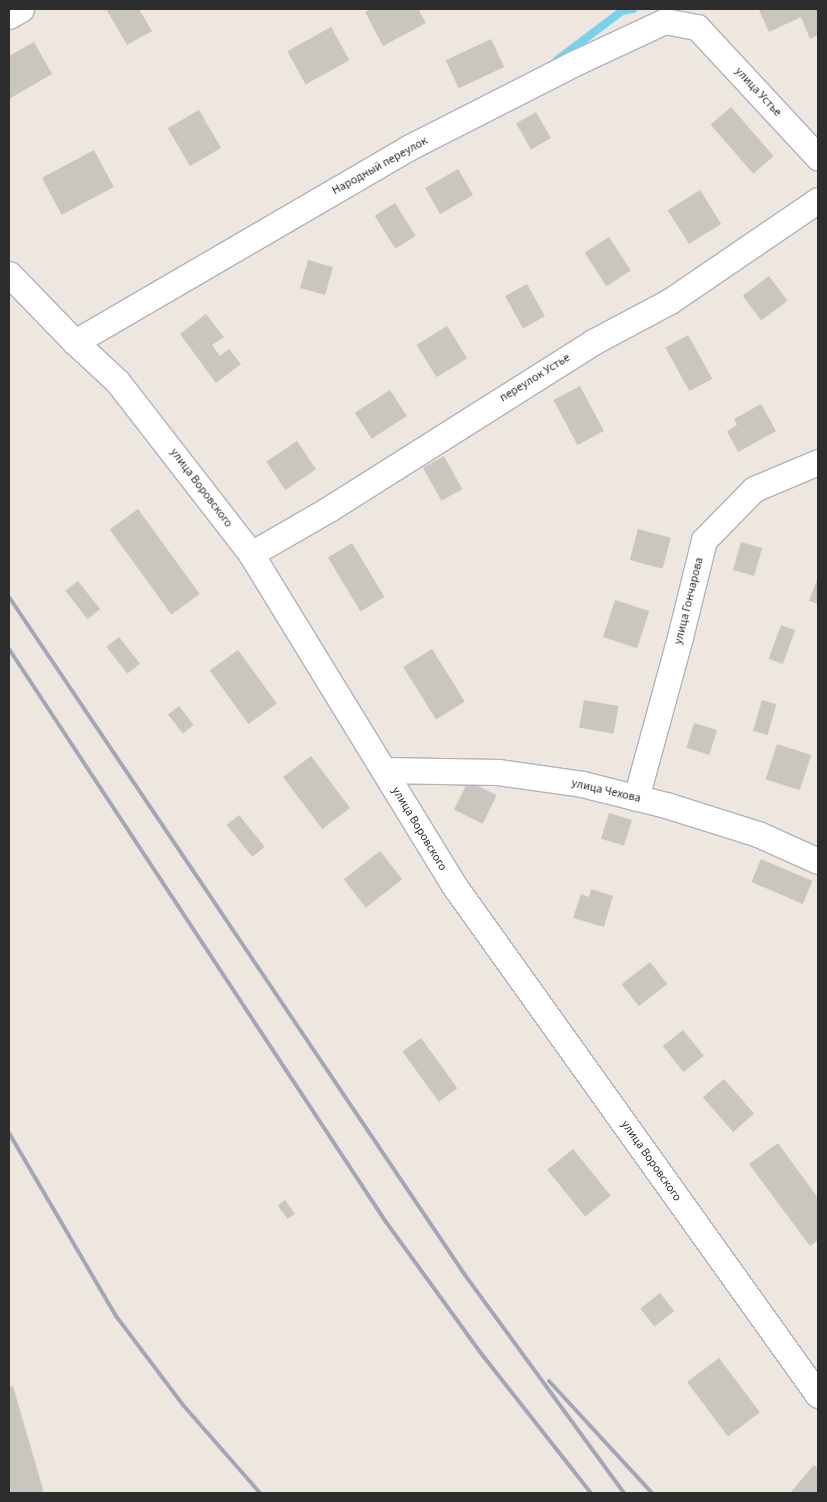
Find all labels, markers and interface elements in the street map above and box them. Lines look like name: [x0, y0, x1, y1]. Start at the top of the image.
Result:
street label: улица Устье: [732, 64, 784, 120]
street label: Народный переулок: [330, 134, 430, 198]
street label: переулок Устье: [497, 351, 573, 405]
street label: улица Воровского: [167, 446, 235, 530]
street label: улица Гончарова: [671, 556, 707, 646]
street label: улица Чехова: [570, 776, 642, 806]
street label: улица Воровского: [388, 784, 450, 874]
street label: улица Воровского: [618, 1118, 684, 1204]

